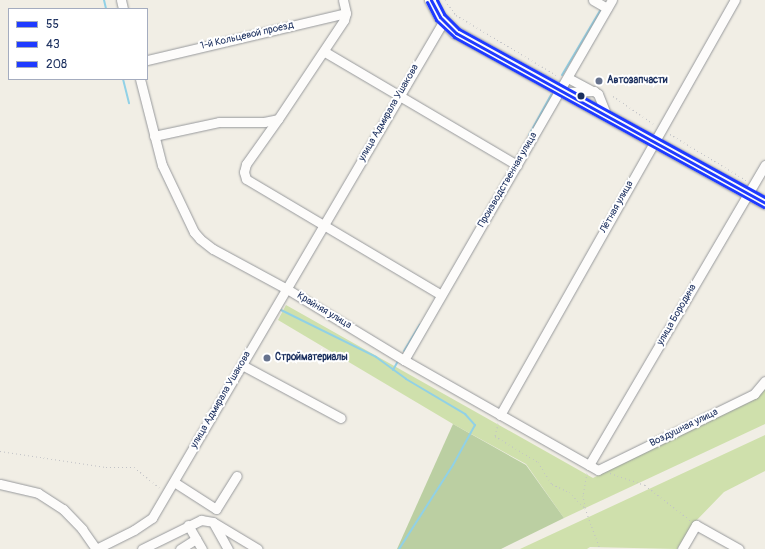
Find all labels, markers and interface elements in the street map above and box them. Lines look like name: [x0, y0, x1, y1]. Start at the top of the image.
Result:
legend: [8, 8, 148, 80]
text: 55: [46, 17, 59, 32]
street label: 1-й Кольцевой проезд: [199, 19, 295, 53]
text: 43: [46, 37, 60, 52]
text: 208: [46, 57, 67, 72]
street label: улица Адмирала Ушакова: [356, 62, 422, 164]
place label: Автозапчасти: [607, 75, 667, 87]
marker: Автозапчасти: [594, 76, 604, 86]
unlabelled marker: [576, 91, 586, 101]
street label: Производственная улица: [476, 130, 540, 230]
street label: Лётная улица: [598, 179, 636, 235]
street label: улица Бородина: [655, 282, 699, 348]
street label: Крайняя улица: [295, 290, 353, 332]
street label: улица Адмирала Ушакова: [188, 349, 254, 451]
place label: Стройматериалы: [275, 352, 348, 364]
marker: Стройматериалы: [262, 353, 272, 363]
street label: Воздушная улица: [648, 406, 720, 450]

